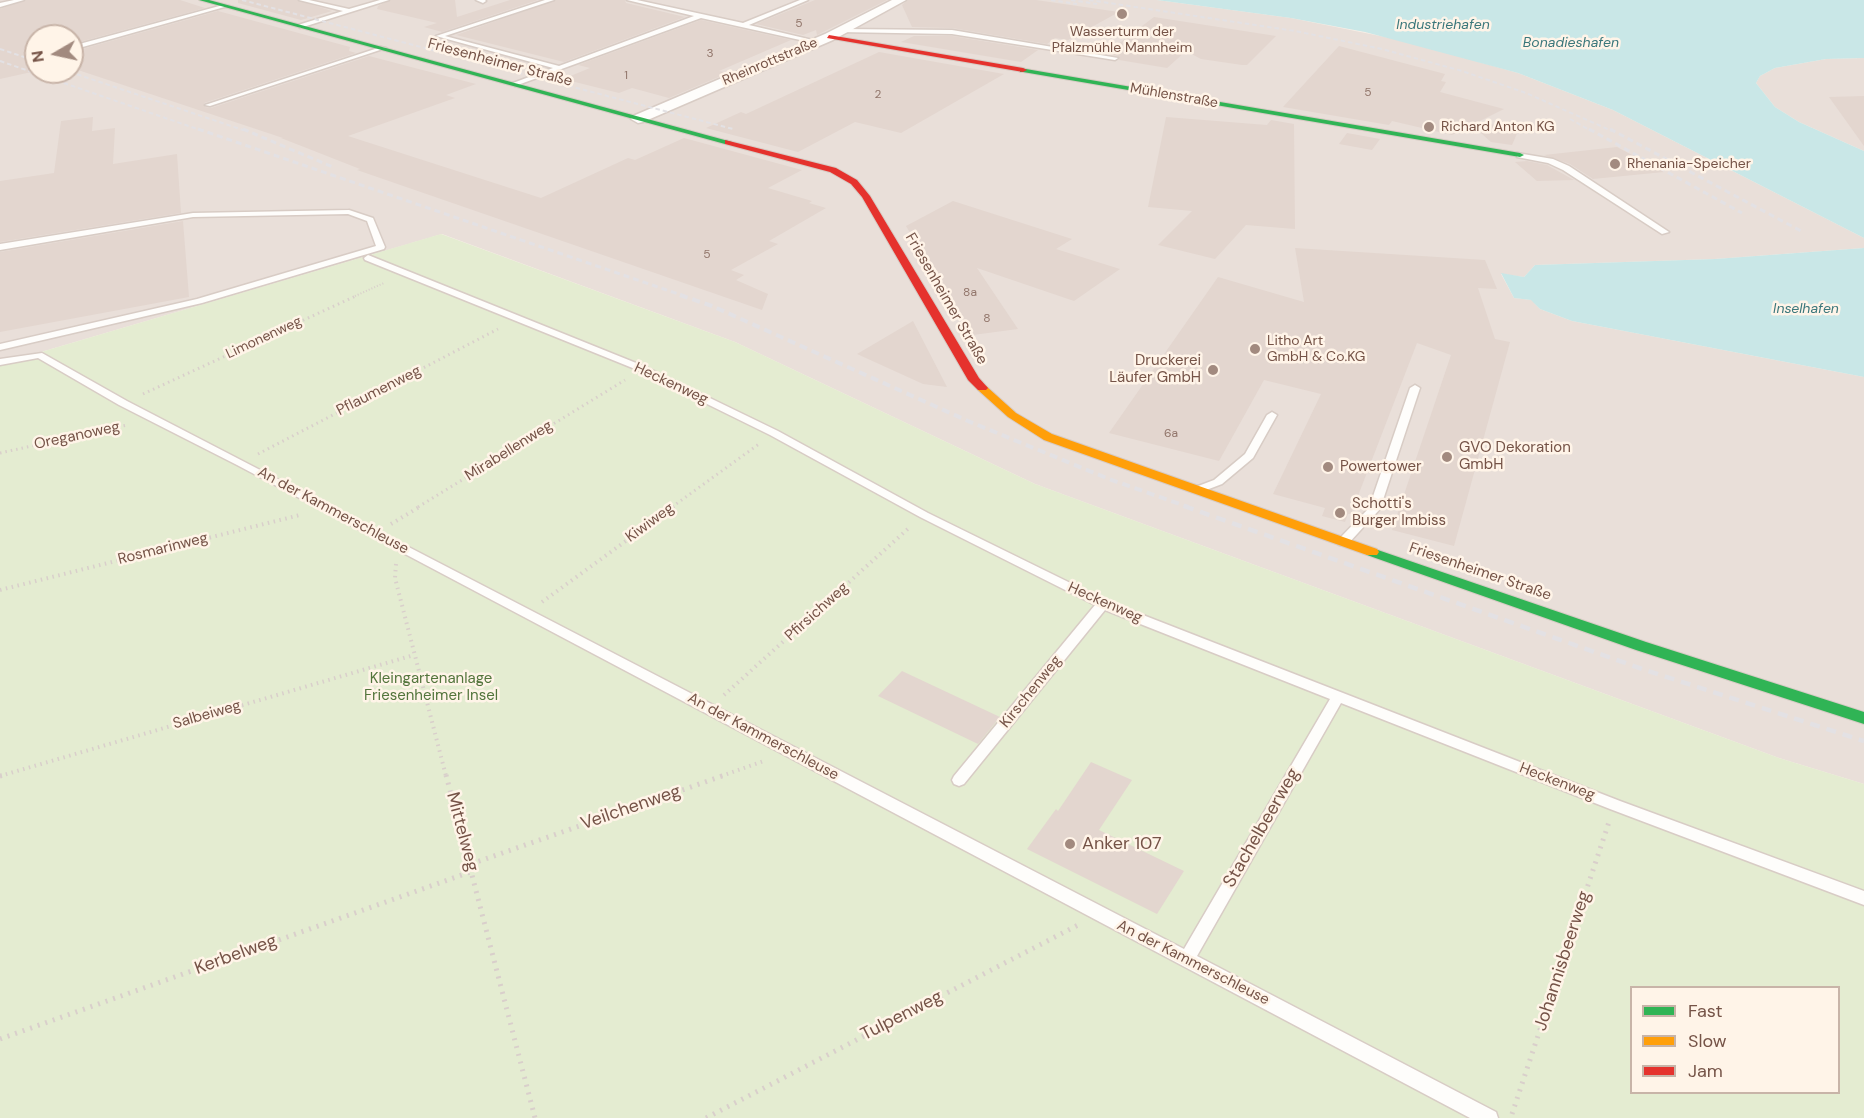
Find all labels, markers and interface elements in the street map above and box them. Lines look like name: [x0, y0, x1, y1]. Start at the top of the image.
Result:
marker: Wasserturm der Pfalzmühle Mannheim: [1115, 7, 1129, 21]
house number: 5: [795, 17, 803, 31]
water label: Industriehafen: [1396, 17, 1490, 33]
north arrow: [24, 24, 84, 84]
place label: Wasserturm der Pfalzmühle Mannheim: [1052, 24, 1192, 56]
street label: Rheinrottstraße: [720, 34, 820, 90]
street label: Friesenheimer Straße: [426, 35, 574, 91]
water label: Bonadieshafen: [1523, 35, 1619, 51]
house number: 3: [706, 47, 714, 61]
text: N: [26, 49, 49, 64]
house number: 1: [624, 69, 628, 83]
street label: Mühlenstraße: [1129, 80, 1219, 112]
house number: 5: [1364, 86, 1372, 100]
house number: 2: [875, 88, 881, 102]
place label: Richard Anton KG: [1441, 119, 1555, 135]
marker: Richard Anton KG: [1422, 120, 1436, 134]
place label: Rhenania-Speicher: [1627, 156, 1751, 172]
marker: Rhenania-Speicher: [1608, 157, 1622, 171]
street label: Friesenheimer Straße: [901, 230, 991, 368]
house number: 5: [703, 248, 711, 262]
house number: 8a: [963, 286, 977, 300]
water label: Inselhafen: [1773, 301, 1839, 317]
house number: 8: [983, 312, 991, 326]
street label: Limonenweg: [223, 313, 305, 363]
place label: Litho Art GmbH & Co.KG: [1267, 333, 1365, 366]
marker: Litho Art GmbH & Co.KG: [1248, 342, 1262, 356]
place label: Druckerei Läufer GmbH: [1109, 352, 1201, 387]
street label: Heckenweg: [631, 359, 711, 409]
street label: Pflaumenweg: [334, 362, 424, 420]
marker: Druckerei Läufer GmbH: [1206, 363, 1220, 377]
street label: Mirabellenweg: [462, 417, 556, 485]
street label: Oreganoweg: [33, 418, 121, 454]
house number: 6a: [1164, 427, 1178, 441]
place label: GVO Dekoration GmbH: [1459, 439, 1571, 474]
marker: GVO Dekoration GmbH: [1440, 450, 1454, 464]
place label: Powertower: [1340, 458, 1422, 476]
marker: Powertower: [1321, 460, 1335, 474]
street label: An der Kammerschleuse: [254, 463, 412, 559]
place label: Schotti's Burger Imbiss: [1352, 495, 1446, 530]
street label: Kiwiweg: [622, 499, 678, 547]
marker: Schotti's Burger Imbiss: [1333, 506, 1347, 520]
street label: Rosmarinweg: [116, 529, 210, 569]
street label: Friesenheimer Straße: [1407, 539, 1553, 605]
street label: Pfirsichweg: [782, 579, 852, 645]
street label: Heckenweg: [1065, 579, 1145, 627]
street label: Kirschenweg: [996, 652, 1066, 732]
park label: Kleingartenanlage Friesenheimer Insel: [364, 670, 498, 705]
street label: An der Kammerschleuse: [684, 689, 842, 785]
street label: Salbeiweg: [171, 697, 243, 733]
street label: Heckenweg: [1517, 759, 1597, 805]
street label: Stachelbeerweg: [1219, 765, 1305, 891]
street label: Veilchenweg: [578, 781, 684, 835]
street label: Mittelweg: [441, 790, 483, 874]
place label: Anker 107: [1082, 833, 1162, 855]
marker: Anker 107: [1063, 837, 1077, 851]
street label: Johannisbeerweg: [1530, 888, 1596, 1034]
street label: An der Kammerschleuse: [1114, 917, 1272, 1009]
street label: Kerbelweg: [192, 930, 280, 980]
street label: Tulpenweg: [857, 986, 947, 1046]
legend: [1630, 986, 1840, 1094]
text: Fast: [1688, 999, 1723, 1023]
text: Slow: [1688, 1029, 1727, 1053]
text: Jam: [1688, 1059, 1723, 1083]

